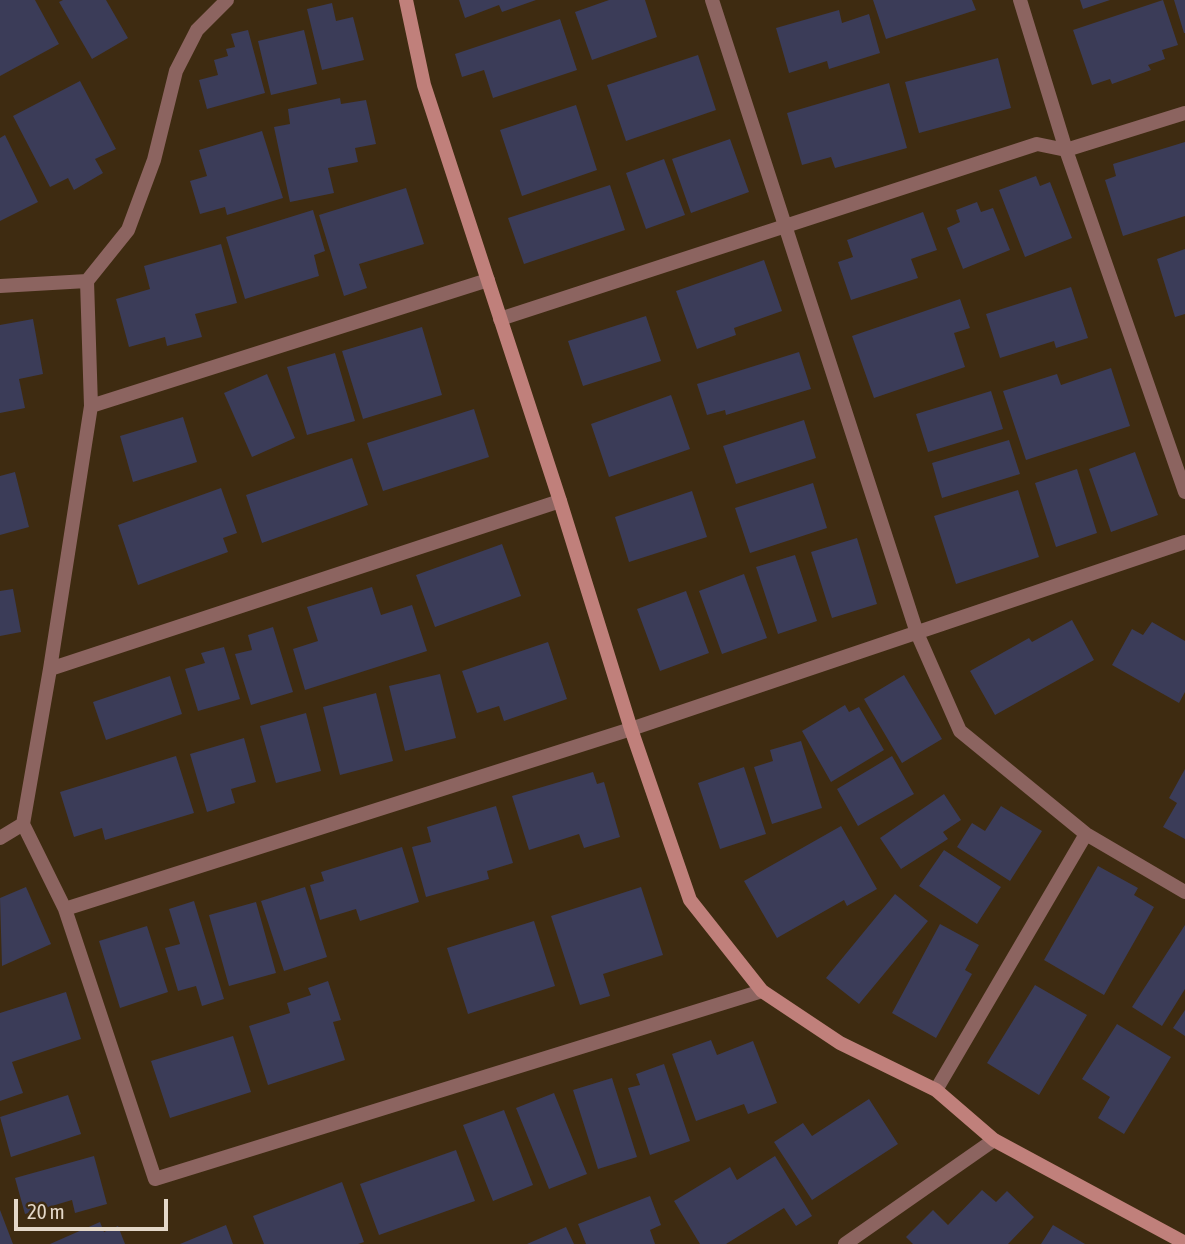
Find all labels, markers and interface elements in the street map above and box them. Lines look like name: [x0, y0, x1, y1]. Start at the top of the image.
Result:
scale bar: [18, 1184, 172, 1228]
text: 20 m: [27, 1199, 65, 1223]

